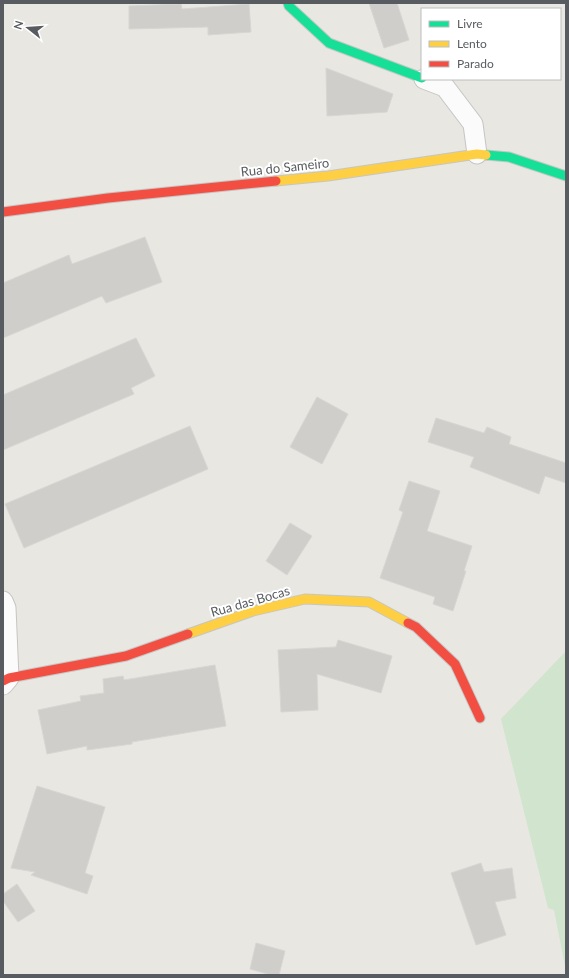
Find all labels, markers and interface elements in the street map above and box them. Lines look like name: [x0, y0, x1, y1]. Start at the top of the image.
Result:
north arrow: [8, 8, 48, 48]
legend: [421, 8, 561, 80]
text: Livre: [457, 16, 483, 31]
text: N: [11, 19, 25, 31]
text: Lento: [457, 36, 487, 51]
text: Parado: [457, 56, 494, 71]
street label: Rua do Sameiro: [240, 154, 330, 180]
street label: Rua das Bocas: [209, 582, 292, 620]

